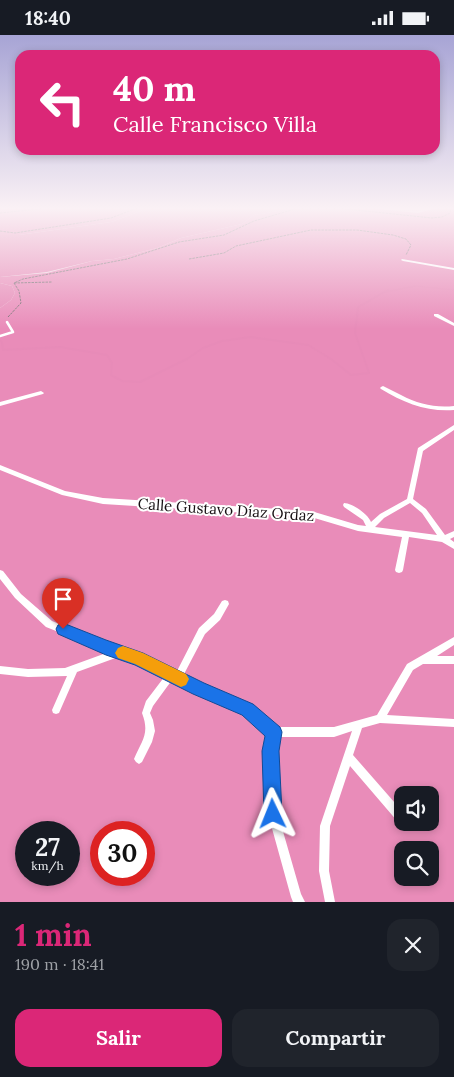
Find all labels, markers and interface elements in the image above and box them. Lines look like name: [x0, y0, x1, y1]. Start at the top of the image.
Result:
text: 18:40: [25, 6, 71, 30]
text: 40 m: [113, 66, 196, 111]
icon: left: [30, 70, 95, 135]
text: Calle Francisco Villa: [113, 110, 317, 138]
street label: Calle Gustavo Díaz Ordaz: [137, 494, 315, 525]
pin: [42, 578, 84, 629]
icon: arrive: [49, 585, 77, 613]
map controls: [394, 786, 439, 886]
button: sound: [394, 786, 439, 831]
position arrow: [246, 787, 298, 839]
speed limit sign: 30: [90, 821, 155, 886]
text: 27: [35, 831, 60, 863]
button: search: [394, 841, 439, 886]
text: km/h: [31, 858, 64, 873]
text: 1 min: [15, 916, 92, 954]
button: close: [387, 919, 439, 971]
text: 190 m · 18:41: [15, 954, 104, 974]
button: Salir: [15, 1009, 222, 1067]
button: Compartir: [232, 1009, 439, 1067]

